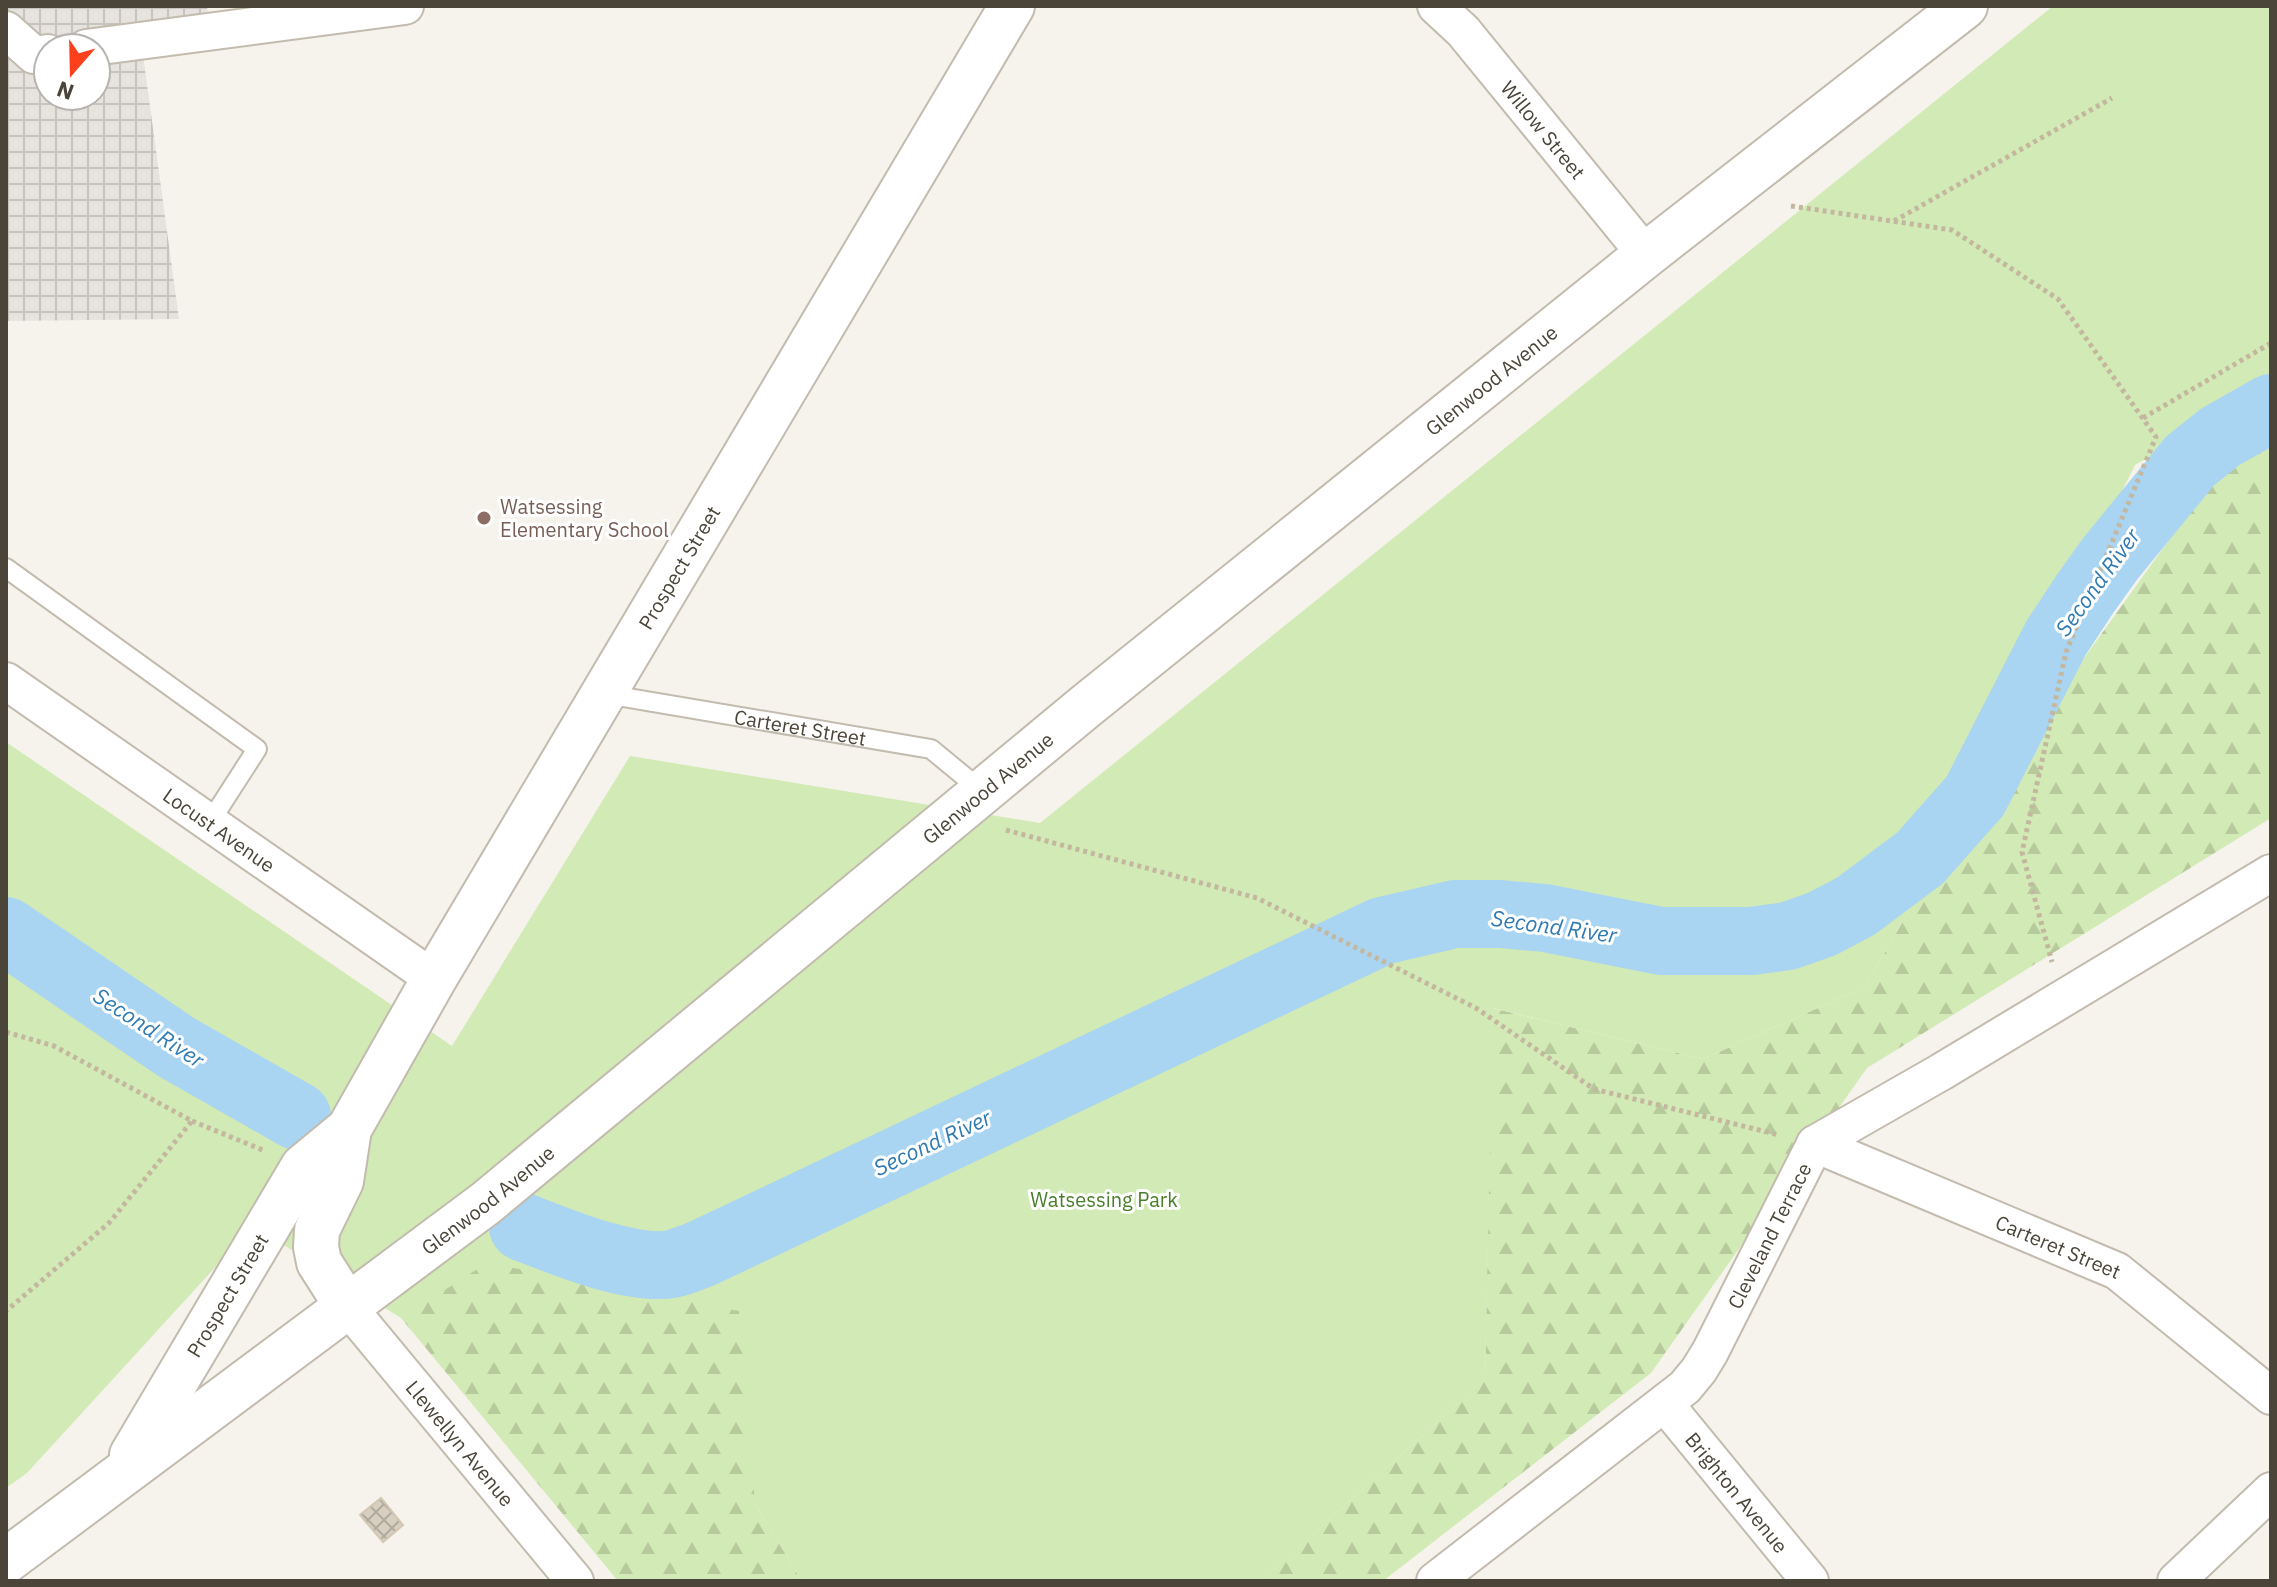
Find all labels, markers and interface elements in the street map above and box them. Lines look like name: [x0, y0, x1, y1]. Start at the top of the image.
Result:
north arrow: [32, 32, 112, 112]
text: N: [53, 75, 77, 108]
street label: Willow Street: [1495, 75, 1592, 184]
street label: Glenwood Avenue: [1419, 318, 1563, 441]
place label: Watsessing Elementary School: [500, 493, 669, 543]
street label: Prospect Street: [631, 500, 726, 634]
marker: Watsessing Elementary School: [475, 509, 493, 527]
water label: Second River: [2048, 522, 2146, 642]
street label: Carteret Street: [732, 703, 868, 751]
street label: Glenwood Avenue: [916, 725, 1059, 850]
street label: Locust Avenue: [158, 781, 281, 878]
water label: Second River: [1489, 903, 1620, 949]
water label: Second River: [88, 980, 211, 1074]
water label: Second River: [869, 1102, 996, 1182]
street label: Glenwood Avenue: [415, 1139, 560, 1260]
street label: Cleveland Terrace: [1721, 1158, 1817, 1313]
park label: Watsessing Park: [1030, 1186, 1178, 1213]
street label: Carteret Street: [1992, 1208, 2125, 1285]
street label: Prospect Street: [180, 1228, 274, 1362]
street label: Llewellyn Avenue: [400, 1374, 521, 1512]
street label: Brighton Avenue: [1680, 1426, 1795, 1558]

